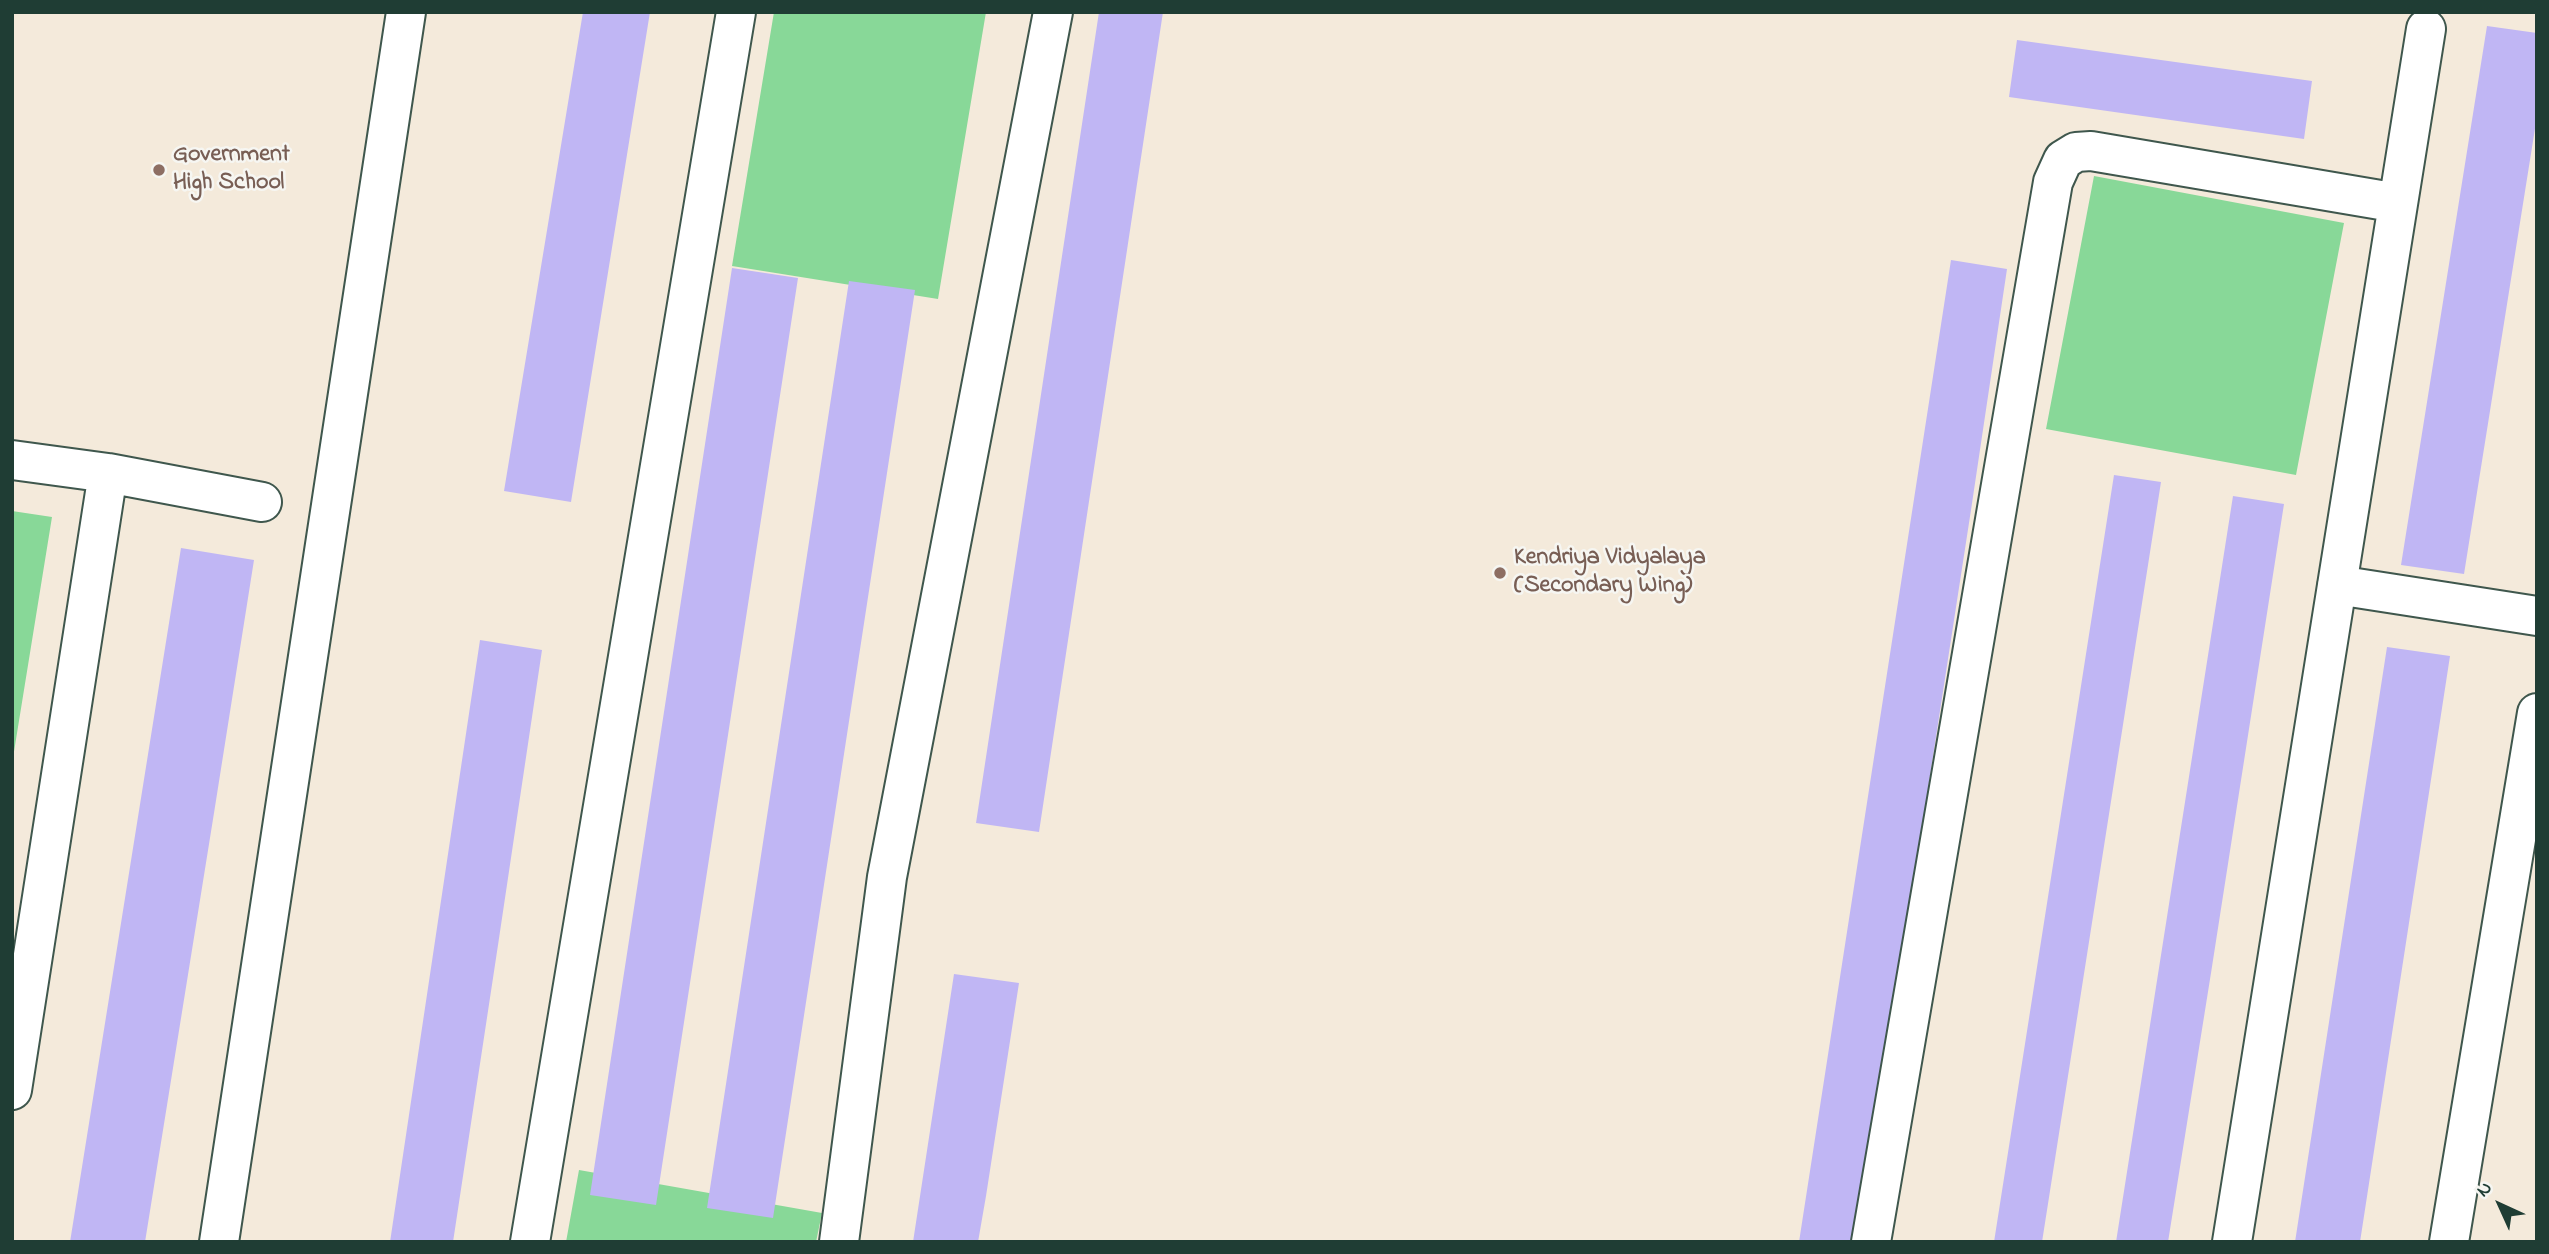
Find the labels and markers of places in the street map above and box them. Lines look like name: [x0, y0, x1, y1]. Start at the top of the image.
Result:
place label: Government High School: [173, 142, 290, 198]
marker: Government High School: [151, 162, 167, 178]
place label: Kendriya Vidyalaya (Secondary Wing): [1514, 545, 1706, 601]
marker: Kendriya Vidyalaya (Secondary Wing): [1492, 565, 1508, 581]

